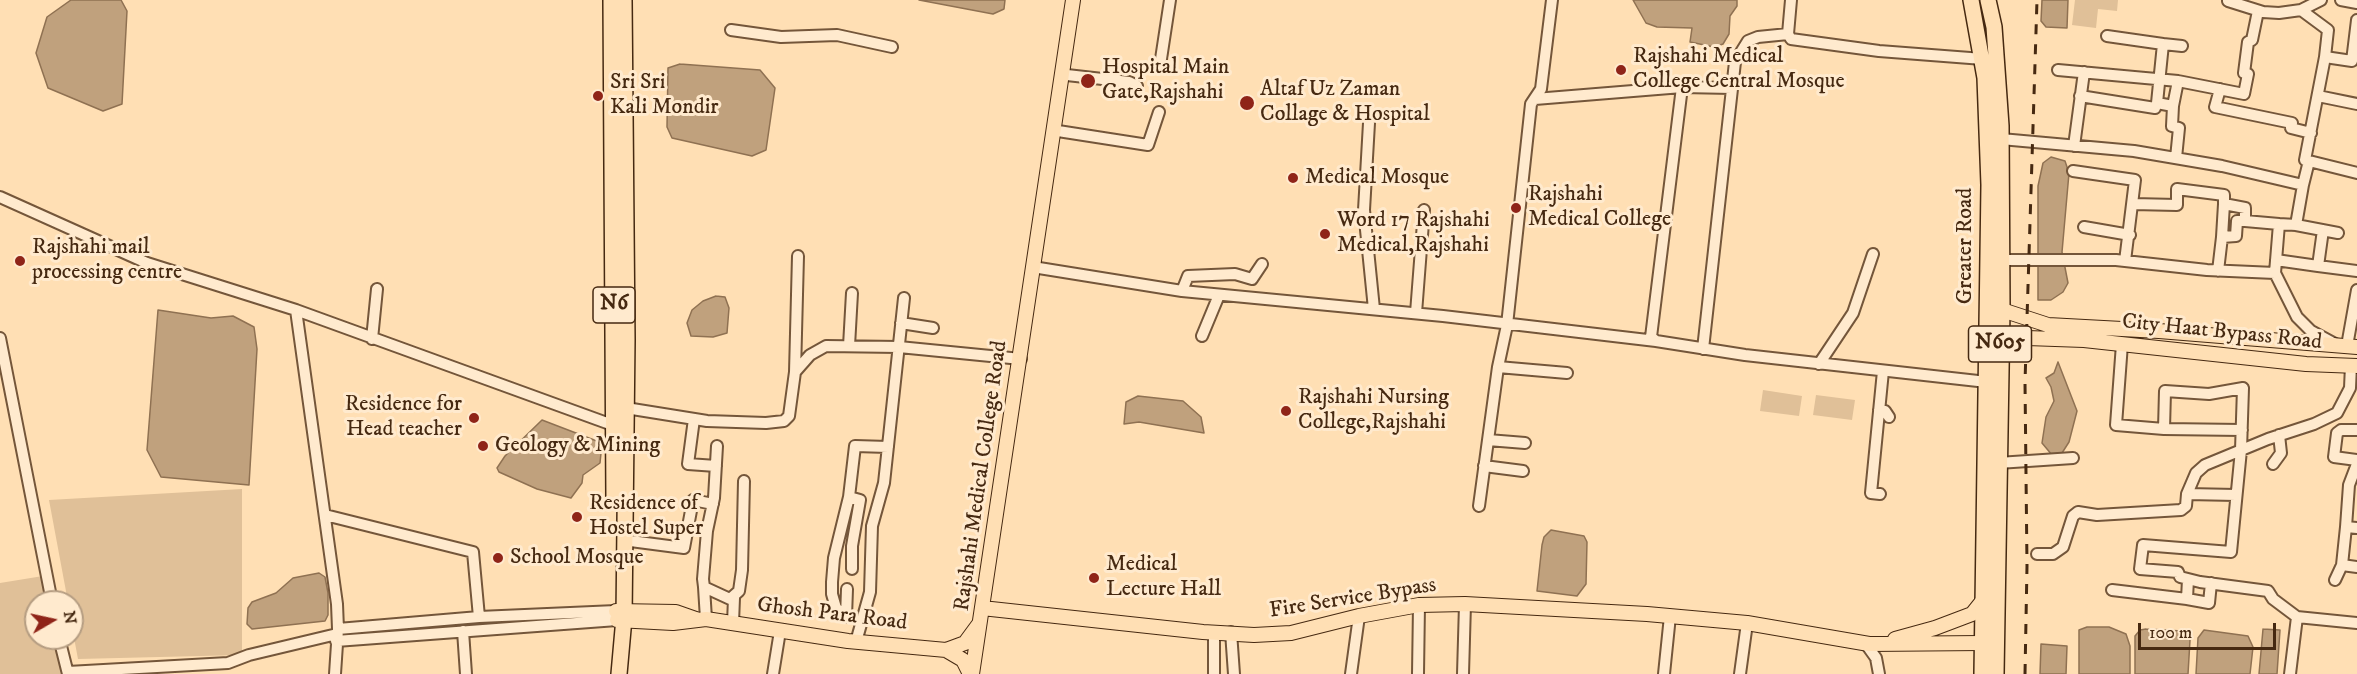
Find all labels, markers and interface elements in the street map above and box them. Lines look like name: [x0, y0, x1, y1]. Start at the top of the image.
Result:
place label: Rajshahi Medical College Central Mosque: [1633, 44, 1844, 96]
place label: Hospital Main Gate,Rajshahi: [1102, 55, 1229, 106]
marker: Rajshahi Medical College Central Mosque: [1614, 63, 1628, 77]
place label: Sri Sri Kali Mondir: [610, 70, 719, 122]
marker: Hospital Main Gate,Rajshahi: [1079, 72, 1097, 90]
place label: Altaf Uz Zaman Collage & Hospital: [1260, 77, 1430, 128]
marker: Sri Sri Kali Mondir: [591, 89, 605, 103]
marker: Altaf Uz Zaman Collage & Hospital: [1238, 94, 1256, 112]
place label: Medical Mosque: [1305, 165, 1449, 191]
marker: Medical Mosque: [1286, 171, 1300, 185]
place label: Rajshahi Medical College: [1528, 182, 1671, 234]
street label: Greater Road: [1953, 188, 1979, 304]
marker: Rajshahi Medical College: [1509, 201, 1523, 215]
place label: Word 17 Rajshahi Medical,Rajshahi: [1337, 208, 1490, 260]
marker: Word 17 Rajshahi Medical,Rajshahi: [1318, 227, 1332, 241]
place label: Rajshahi mail processing centre: [32, 235, 182, 286]
marker: Rajshahi mail processing centre: [13, 254, 27, 268]
road number: N6: [593, 287, 635, 323]
street label: City Haat Bypass Road: [2121, 309, 2323, 357]
road number: N605: [1968, 326, 2032, 362]
street label: Rajshahi Medical College Road: [950, 339, 1014, 613]
place label: Rajshahi Nursing College,Rajshahi: [1298, 385, 1449, 436]
place label: Residence for Head teacher: [345, 392, 462, 444]
marker: Rajshahi Nursing College,Rajshahi: [1279, 404, 1293, 418]
marker: Residence for Head teacher: [467, 411, 481, 425]
place label: Geology & Mining: [495, 433, 660, 459]
marker: Geology & Mining: [476, 439, 490, 453]
place label: Residence of Hostel Super: [589, 491, 703, 542]
marker: Residence of Hostel Super: [570, 510, 584, 524]
place label: School Mosque: [510, 545, 644, 571]
marker: School Mosque: [491, 551, 505, 565]
place label: Medical Lecture Hall: [1106, 552, 1221, 604]
marker: Medical Lecture Hall: [1087, 571, 1101, 585]
street label: Fire Service Bypass: [1268, 573, 1438, 625]
north arrow: [24, 590, 84, 650]
street label: Ghosh Para Road: [755, 593, 909, 637]
text: N: [59, 609, 81, 626]
scale bar: [2141, 611, 2279, 649]
text: 100 m: [2149, 622, 2192, 644]

